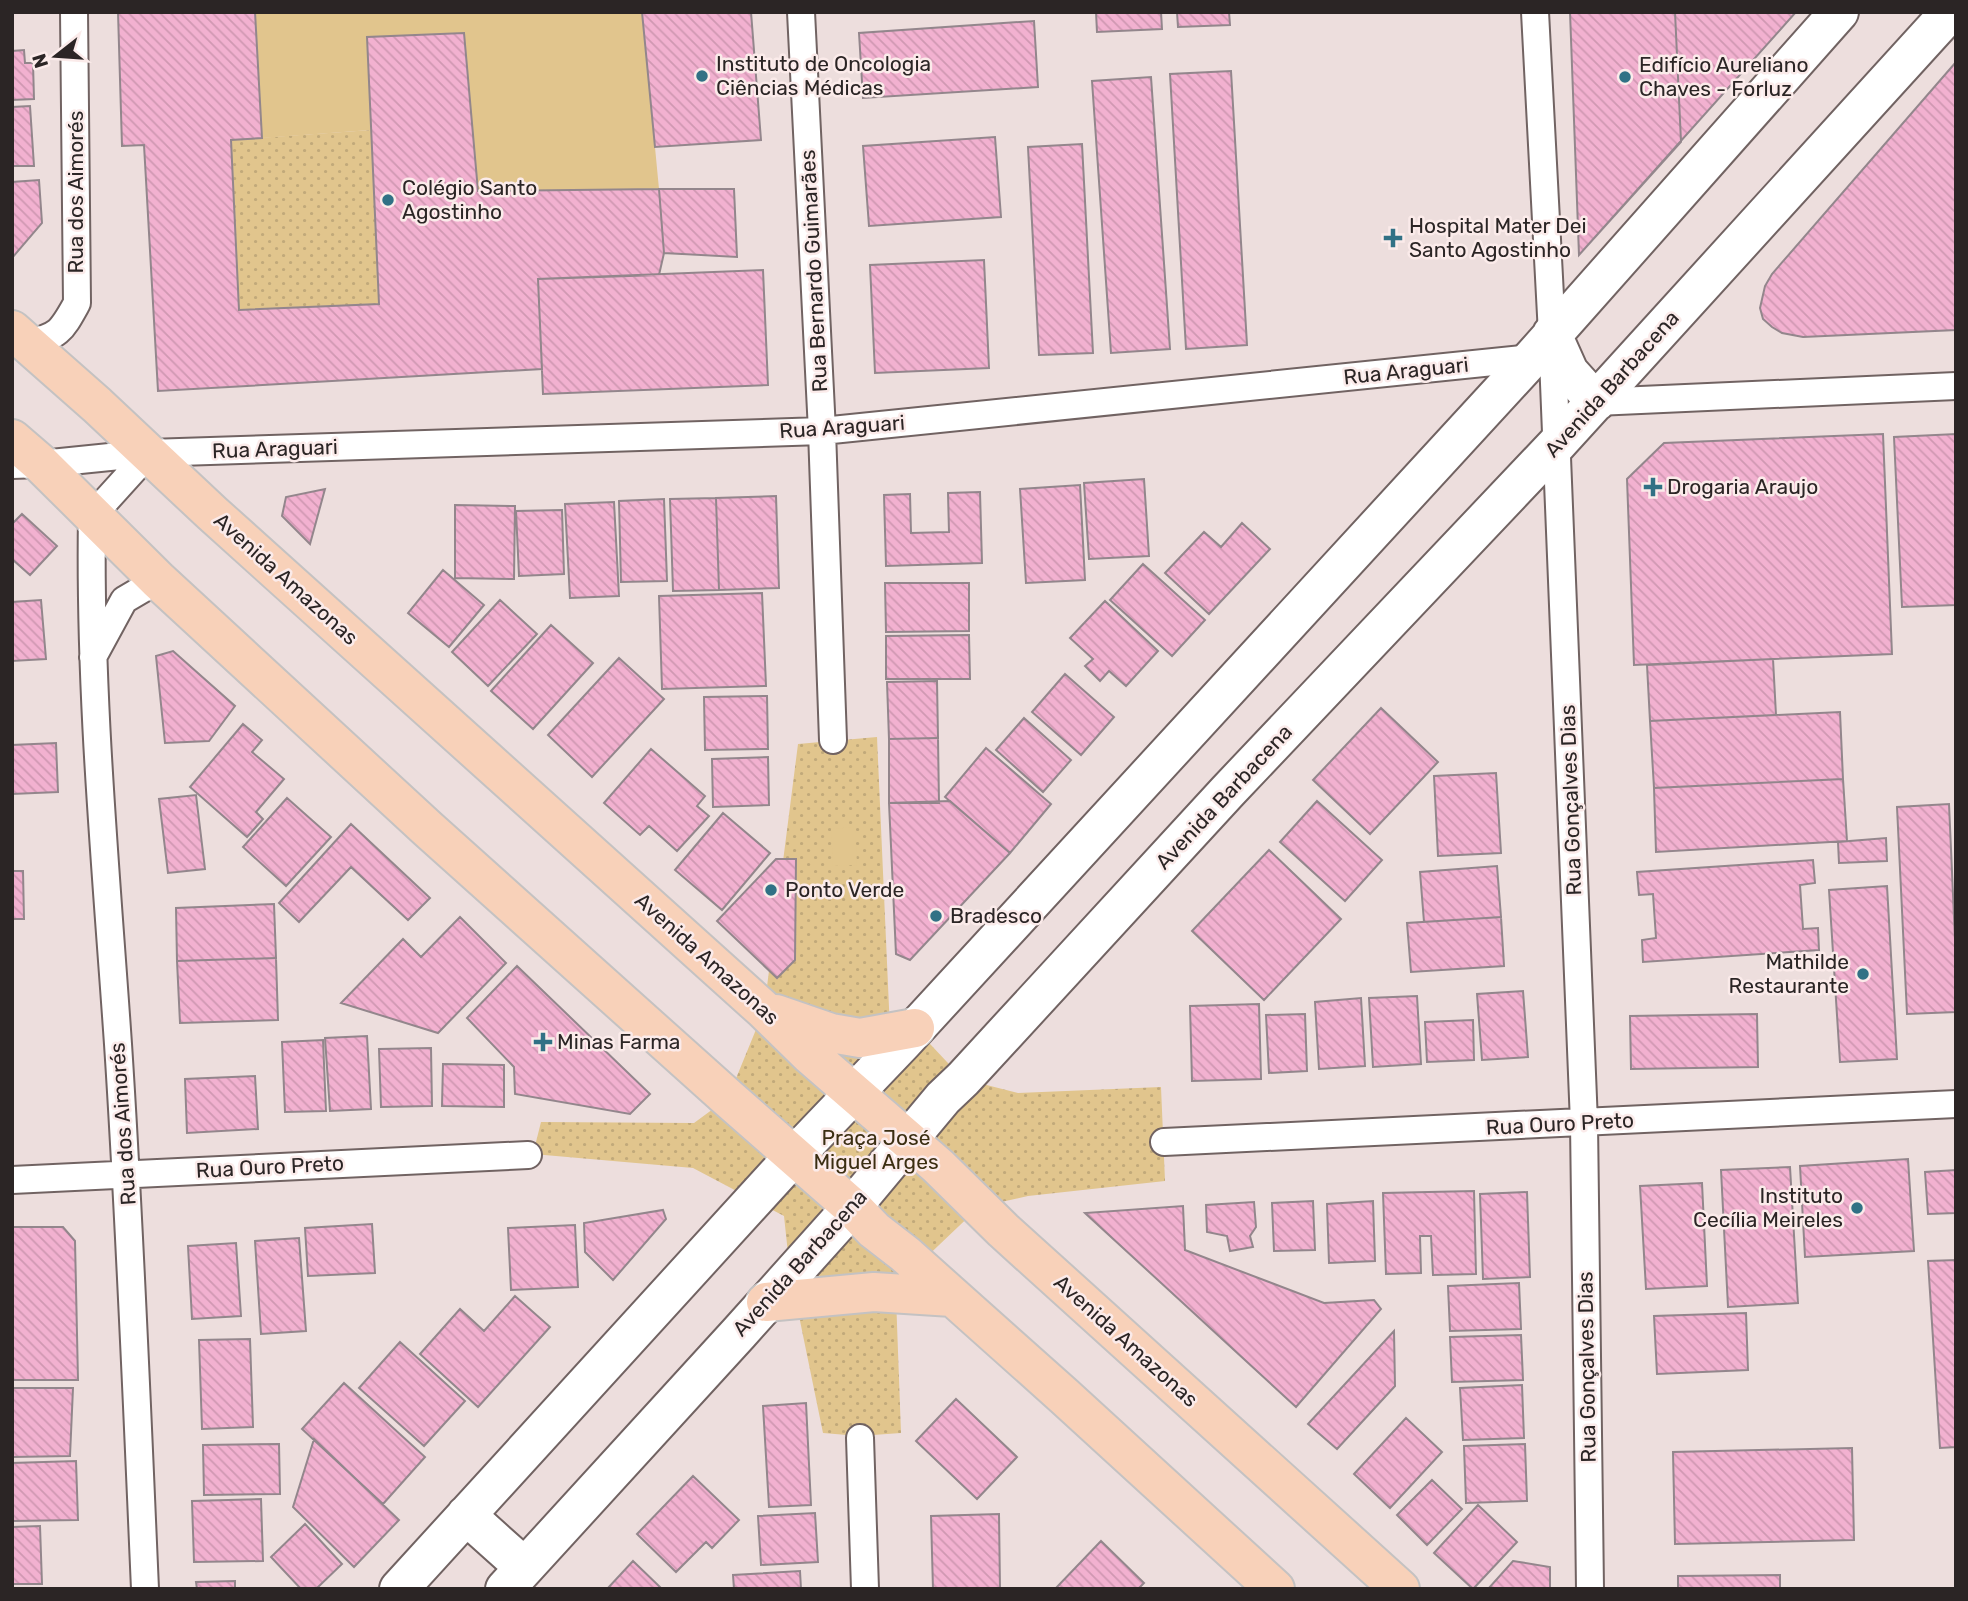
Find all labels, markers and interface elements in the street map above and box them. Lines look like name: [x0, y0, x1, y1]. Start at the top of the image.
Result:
north arrow: [21, 21, 91, 91]
text: N: [27, 51, 53, 71]
place label: Instituto de Oncologia Ciências Médicas: [716, 51, 931, 100]
place label: Edifício Aureliano Chaves - Forluz: [1639, 52, 1808, 101]
marker: Instituto de Oncologia Ciências Médicas: [694, 68, 710, 84]
marker: Edifício Aureliano Chaves - Forluz: [1617, 69, 1633, 85]
street label: Rua dos Aimorés: [63, 110, 88, 274]
street label: Rua Bernardo Guimarães: [795, 149, 832, 393]
place label: Colégio Santo Agostinho: [402, 175, 537, 224]
marker: Colégio Santo Agostinho: [380, 192, 396, 208]
place label: Hospital Mater Dei Santo Agostinho: [1409, 213, 1587, 262]
marker: Hospital Mater Dei Santo Agostinho: [1383, 228, 1403, 248]
street label: Avenida Barbacena: [1539, 305, 1684, 462]
street label: Rua Araguari: [1342, 351, 1470, 390]
street label: Rua Araguari: [778, 410, 906, 443]
street label: Rua Araguari: [212, 434, 338, 463]
place label: Drogaria Araujo: [1667, 474, 1818, 499]
marker: Drogaria Araujo: [1645, 479, 1661, 495]
street label: Avenida Amazonas: [209, 507, 363, 650]
street label: Rua Gonçalves Dias: [1555, 704, 1586, 896]
street label: Avenida Barbacena: [1150, 719, 1297, 874]
place label: Ponto Verde: [785, 877, 904, 902]
marker: Ponto Verde: [763, 882, 779, 898]
street label: Avenida Amazonas: [630, 887, 784, 1030]
place label: Bradesco: [950, 903, 1042, 928]
marker: Bradesco: [928, 908, 944, 924]
place label: Mathilde Restaurante: [1729, 949, 1849, 998]
marker: Mathilde Restaurante: [1855, 966, 1871, 982]
place label: Minas Farma: [557, 1029, 680, 1054]
marker: Minas Farma: [535, 1034, 551, 1050]
street label: Rua dos Aimorés: [104, 1042, 141, 1206]
street label: Rua Ouro Preto: [1485, 1107, 1635, 1140]
park label: Praça José Miguel Arges: [813, 1125, 939, 1174]
street label: Rua Ouro Preto: [195, 1150, 345, 1183]
place label: Instituto Cecília Meireles: [1693, 1183, 1843, 1232]
street label: Avenida Barbacena: [727, 1184, 872, 1341]
marker: Instituto Cecília Meireles: [1849, 1200, 1865, 1216]
street label: Avenida Amazonas: [1049, 1269, 1203, 1412]
street label: Rua Gonçalves Dias: [1572, 1271, 1601, 1463]

